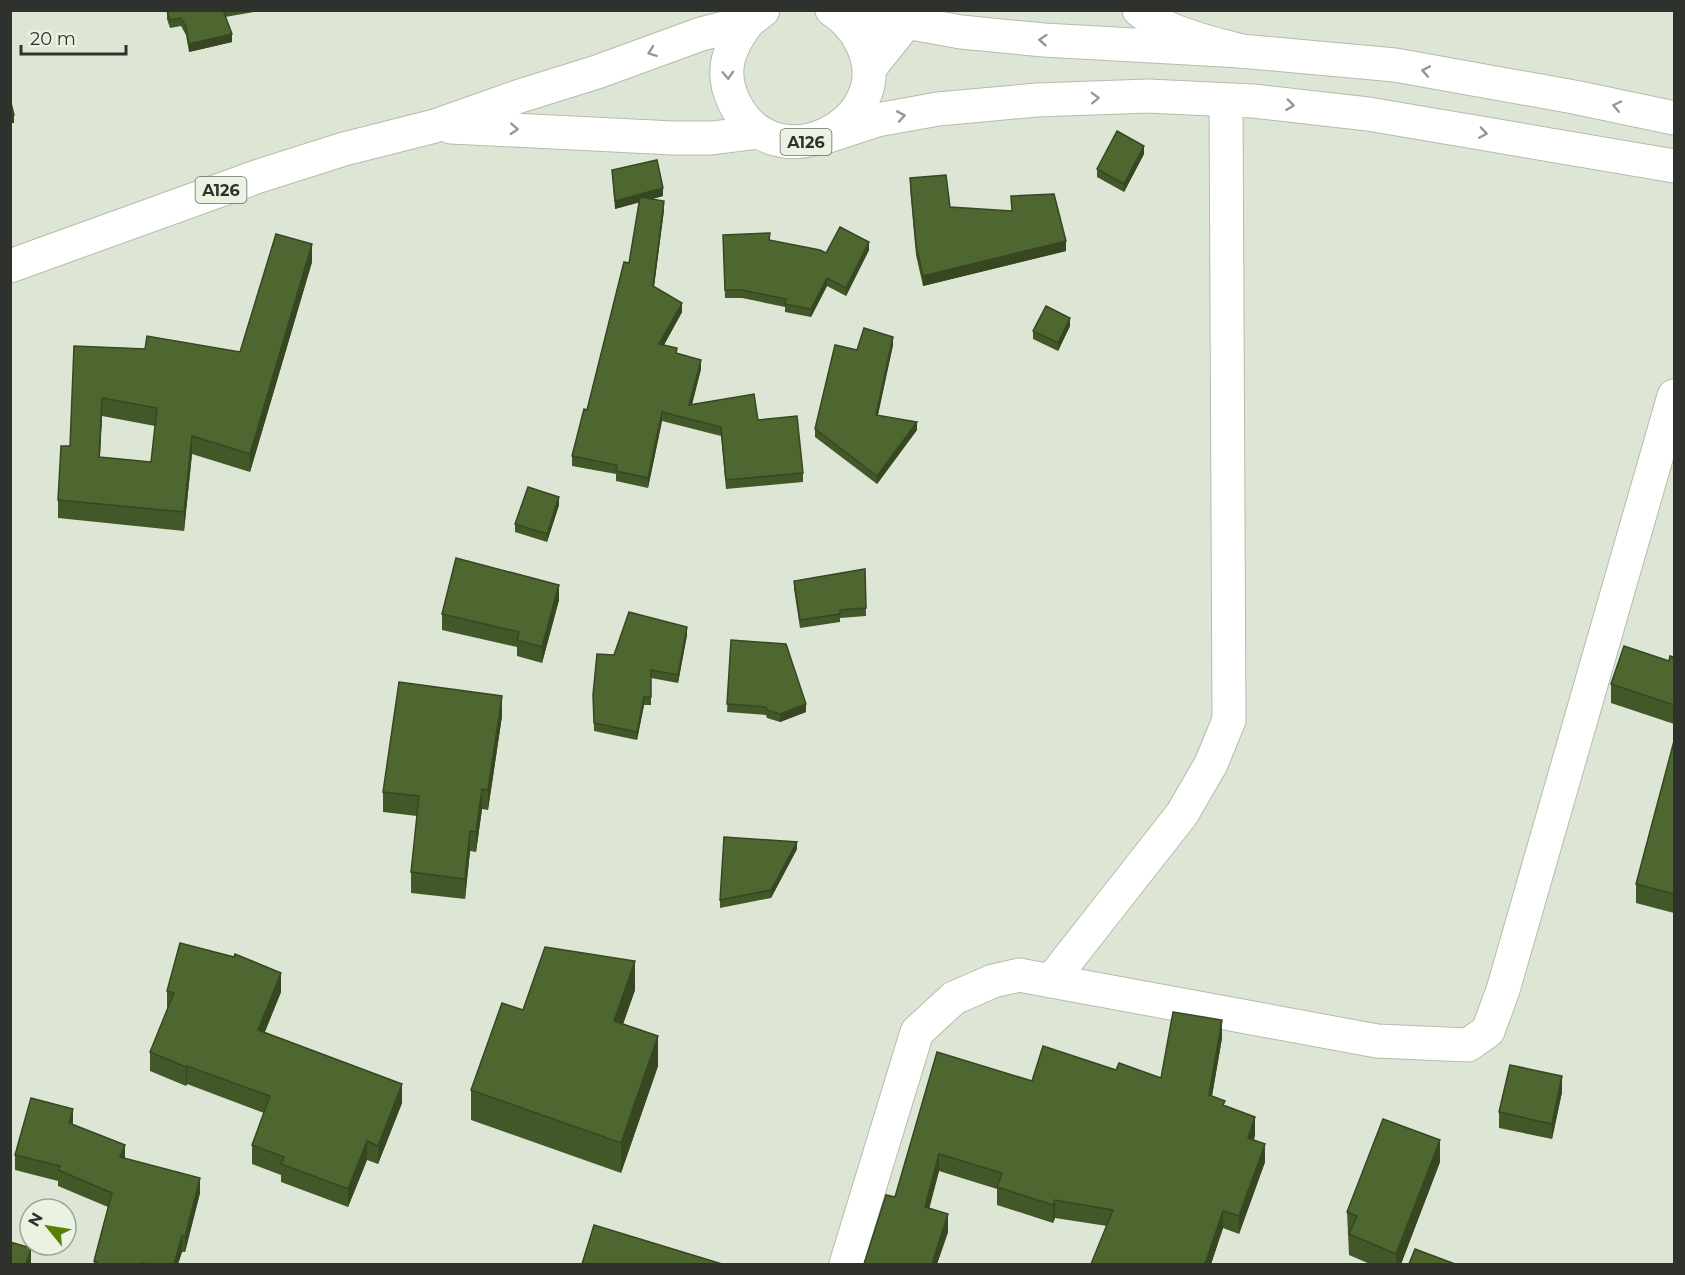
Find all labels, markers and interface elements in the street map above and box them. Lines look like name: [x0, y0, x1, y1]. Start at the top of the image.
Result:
scale bar: [21, 18, 126, 56]
text: 20 m: [30, 28, 76, 50]
one-way arrow: [1039, 33, 1048, 46]
one-way arrow: [647, 45, 658, 58]
one-way arrow: [1421, 65, 1430, 77]
one-way arrow: [721, 70, 734, 79]
one-way arrow: [1091, 92, 1100, 104]
one-way arrow: [1285, 98, 1294, 111]
one-way arrow: [1613, 100, 1623, 113]
one-way arrow: [896, 110, 906, 123]
one-way arrow: [510, 123, 519, 136]
one-way arrow: [1477, 126, 1487, 139]
road number: A126: [780, 129, 832, 155]
road number: A126: [196, 177, 246, 203]
north arrow: [18, 1197, 78, 1257]
text: N: [24, 1209, 47, 1230]

